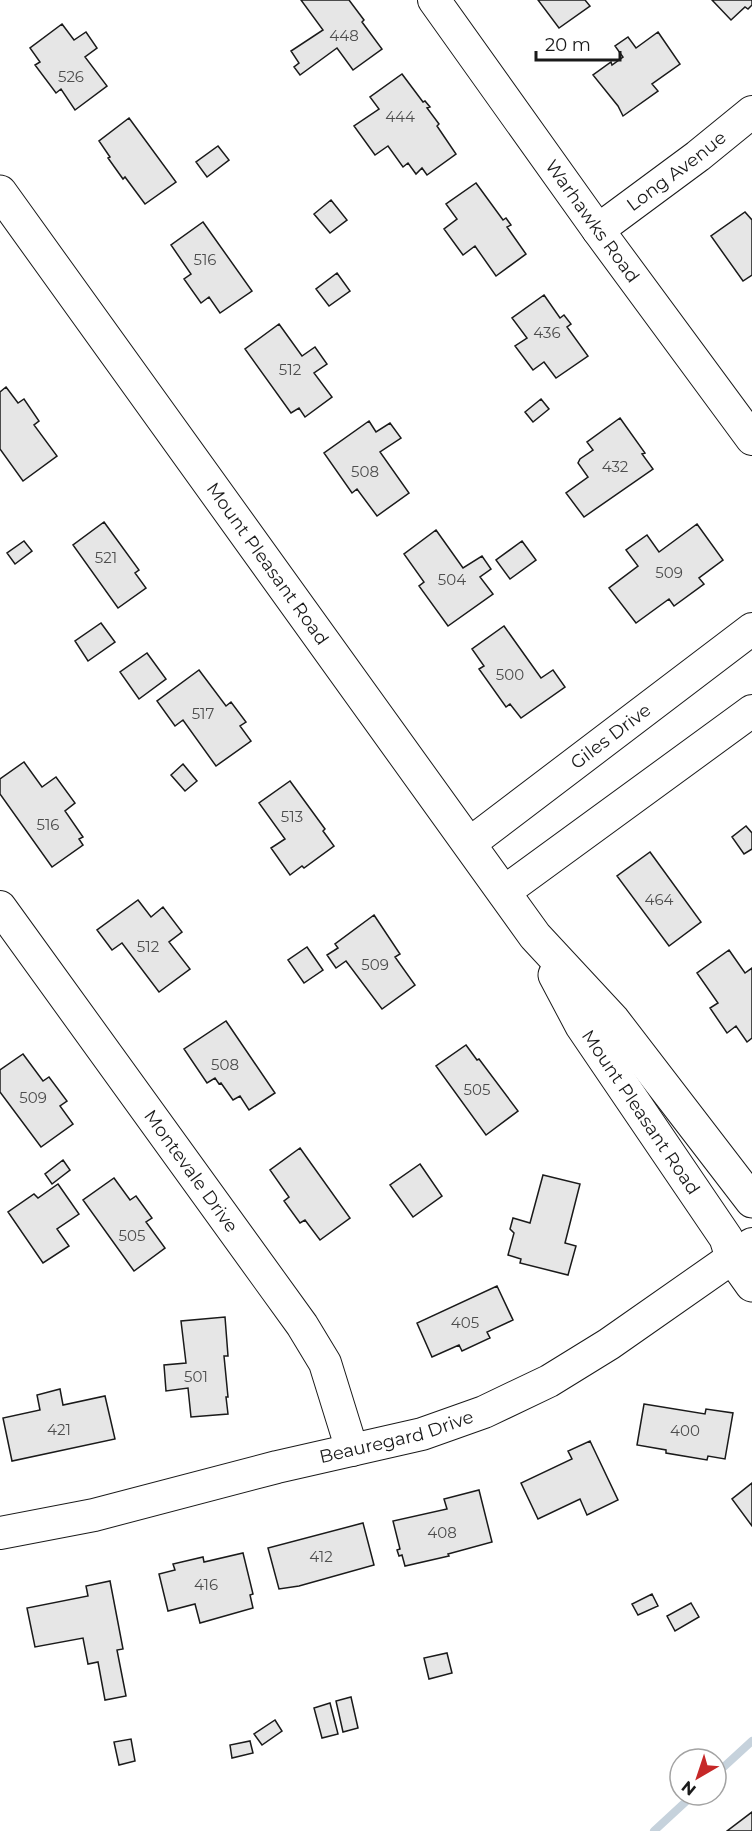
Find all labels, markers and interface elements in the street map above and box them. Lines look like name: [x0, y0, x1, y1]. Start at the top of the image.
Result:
scale bar: [536, 24, 620, 62]
house number: 448: [329, 26, 359, 45]
text: 20 m: [545, 34, 591, 56]
house number: 526: [58, 67, 84, 86]
house number: 444: [385, 107, 415, 126]
street label: Long Avenue: [622, 126, 731, 216]
street label: Warhawks Road: [540, 156, 644, 287]
house number: 516: [193, 250, 217, 269]
house number: 436: [533, 323, 561, 342]
house number: 512: [279, 360, 301, 379]
house number: 432: [602, 457, 628, 476]
house number: 508: [351, 462, 379, 481]
street label: Mount Pleasant Road: [202, 478, 333, 649]
house number: 521: [95, 548, 117, 567]
house number: 509: [655, 563, 683, 582]
house number: 504: [438, 570, 466, 589]
house number: 500: [496, 665, 524, 684]
street label: Giles Drive: [566, 699, 655, 774]
house number: 517: [192, 704, 215, 723]
house number: 513: [281, 807, 303, 826]
house number: 516: [36, 815, 60, 834]
house number: 464: [645, 890, 674, 909]
house number: 512: [137, 937, 159, 956]
house number: 509: [361, 955, 389, 974]
street label: Mount Pleasant Road: [577, 1026, 704, 1199]
house number: 508: [211, 1055, 239, 1074]
house number: 505: [464, 1080, 490, 1099]
house number: 509: [19, 1088, 47, 1107]
street label: Montevale Drive: [139, 1106, 243, 1237]
house number: 505: [119, 1226, 145, 1245]
house number: 405: [451, 1313, 479, 1332]
house number: 501: [184, 1367, 208, 1386]
street label: Beauregard Drive: [317, 1406, 477, 1468]
house number: 421: [47, 1420, 71, 1439]
house number: 400: [670, 1421, 700, 1440]
house number: 408: [427, 1523, 457, 1542]
house number: 412: [309, 1547, 333, 1566]
house number: 416: [194, 1575, 218, 1594]
north arrow: [668, 1747, 728, 1807]
text: N: [678, 1777, 700, 1800]

